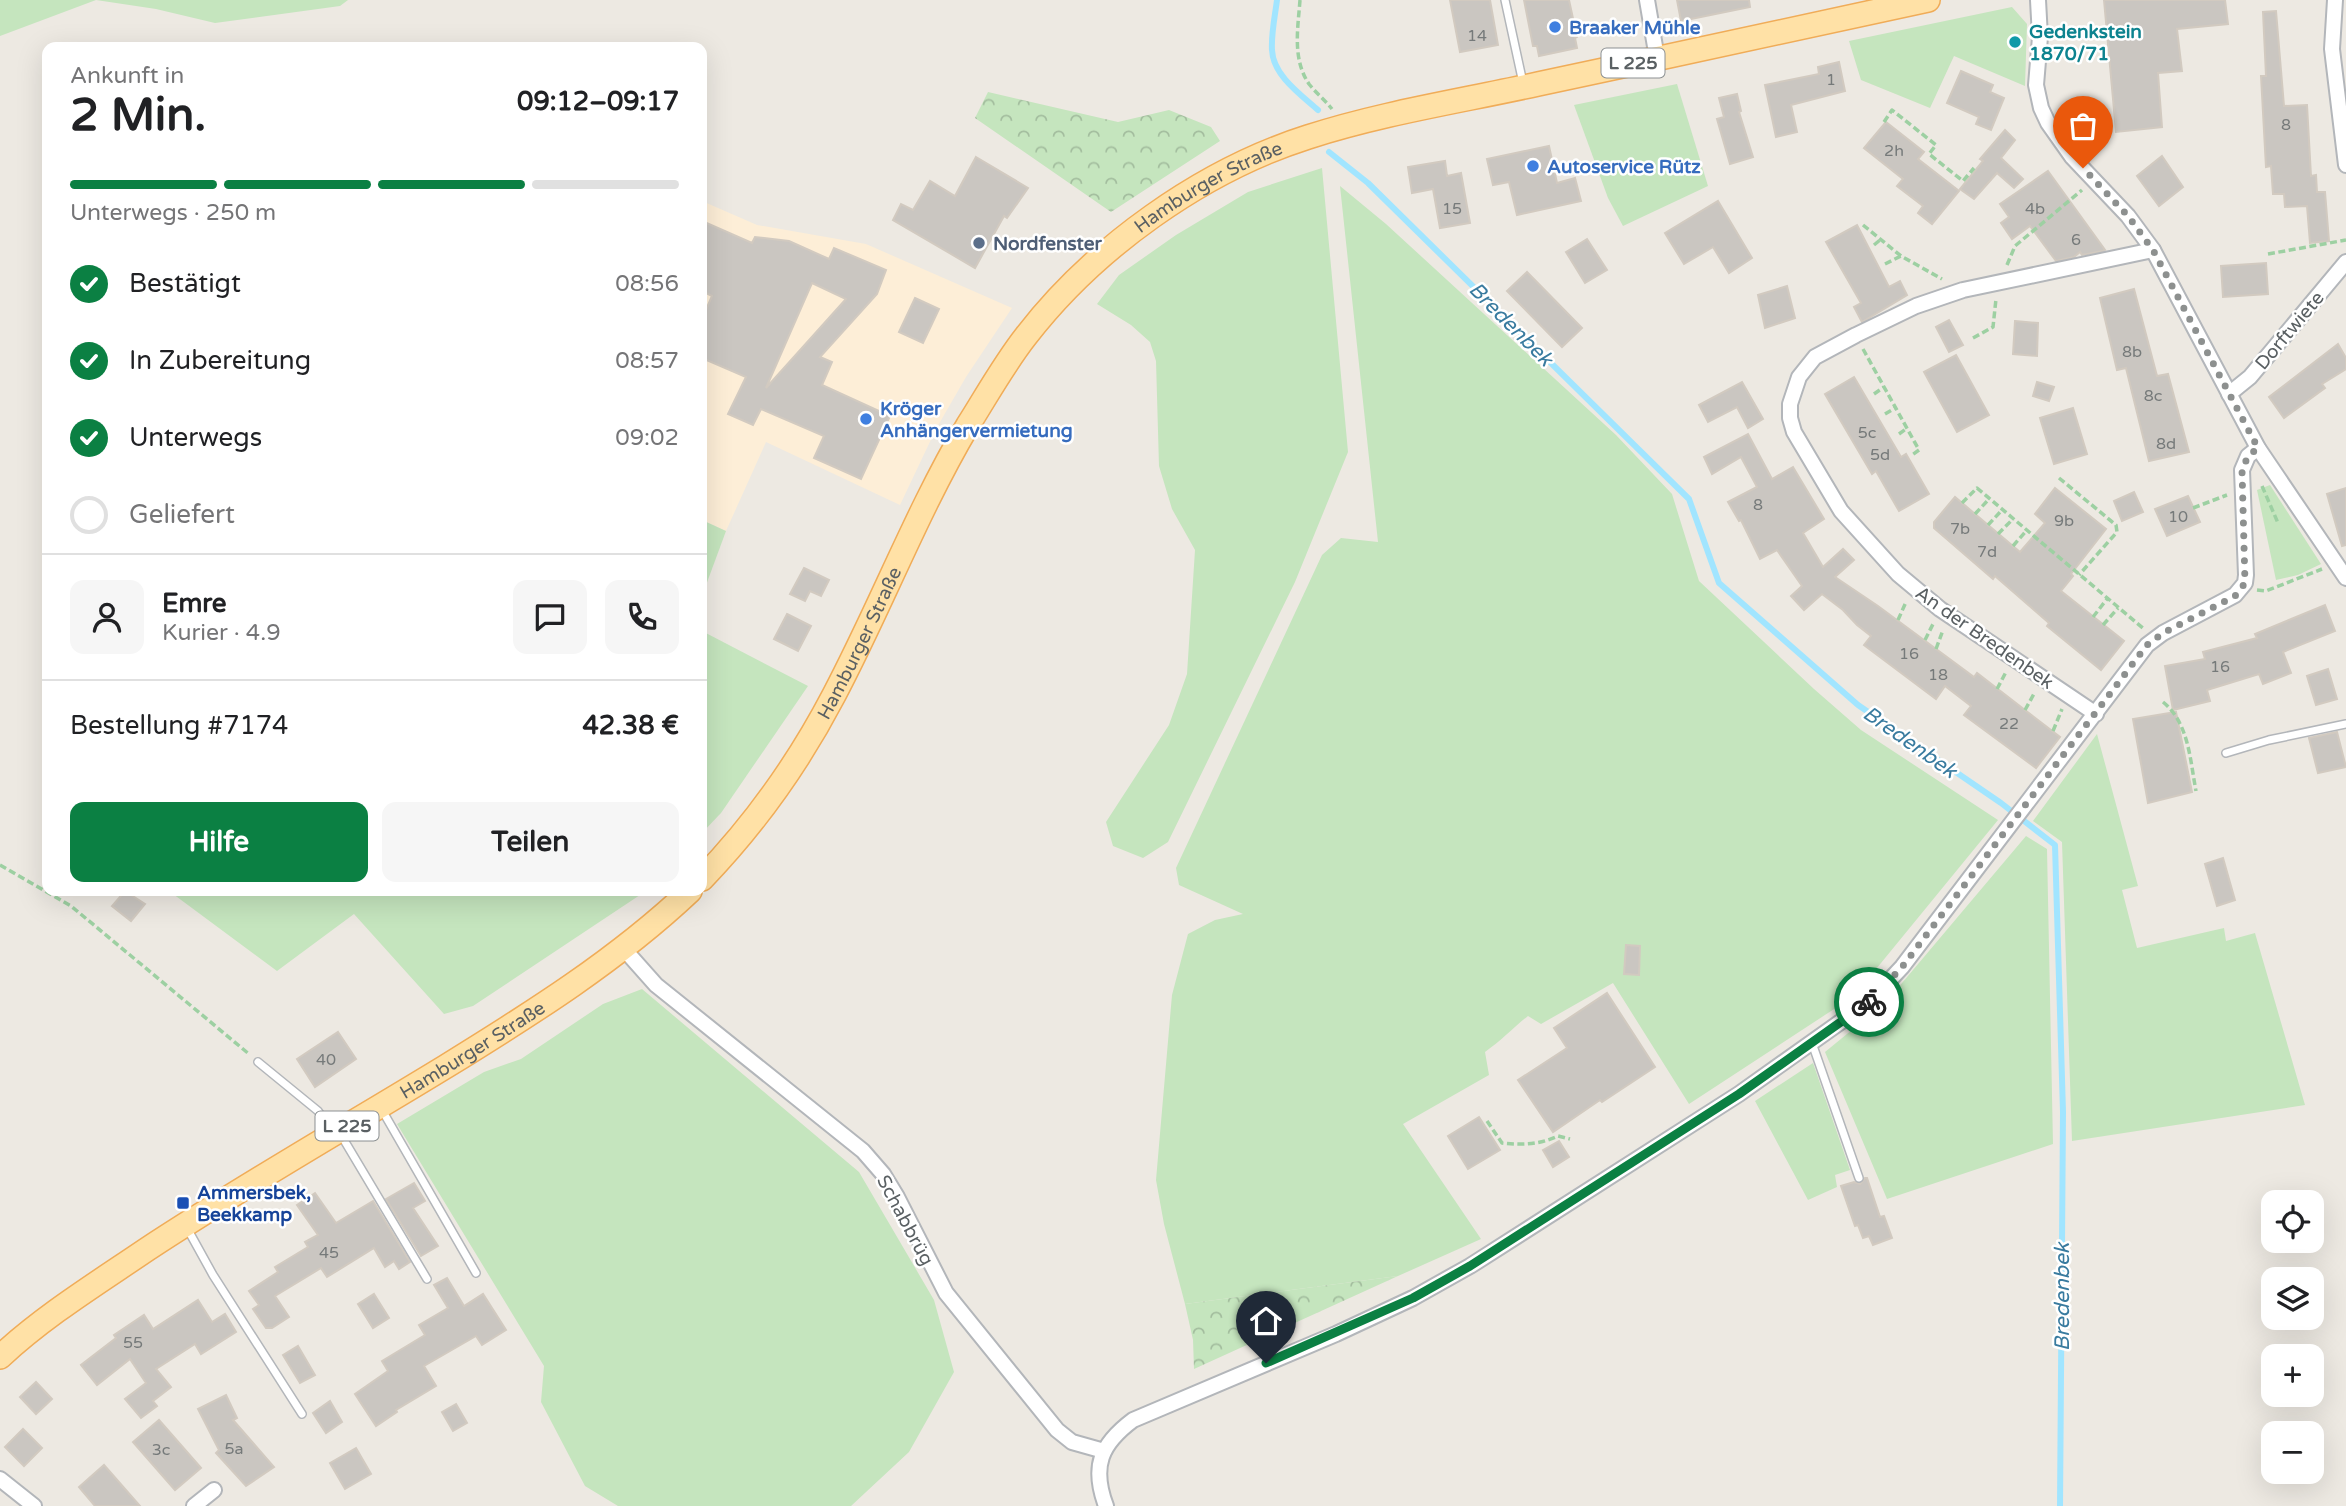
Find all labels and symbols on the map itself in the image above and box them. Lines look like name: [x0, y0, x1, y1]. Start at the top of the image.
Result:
place label: Braaker Mühle: [1569, 17, 1701, 39]
marker: Braaker Mühle: [1547, 19, 1563, 35]
place label: Gedenkstein 1870/71: [2029, 21, 2142, 65]
house number: 14: [1467, 26, 1487, 46]
marker: Gedenkstein 1870/71: [2007, 34, 2023, 50]
road number: L 225: [1602, 48, 1664, 78]
house number: 1: [1826, 70, 1836, 90]
pin: [2053, 96, 2113, 168]
house number: 8: [2281, 115, 2291, 135]
street label: Hamburger Straße: [1130, 137, 1286, 238]
house number: 2h: [1884, 141, 1904, 161]
place label: Autoservice Rütz: [1547, 156, 1701, 178]
marker: Autoservice Rütz: [1525, 158, 1541, 174]
house number: 15: [1442, 199, 1462, 219]
house number: 4b: [2025, 199, 2045, 219]
house number: 6: [2071, 230, 2081, 250]
place label: Nordfenster: [993, 233, 1102, 255]
marker: Nordfenster: [971, 235, 987, 251]
water label: Bredenbek: [1463, 277, 1559, 373]
street label: Dorftwiete: [2251, 287, 2329, 374]
house number: 8b: [2122, 342, 2142, 362]
house number: 8c: [2144, 386, 2162, 406]
place label: Kröger Anhängervermietung: [880, 398, 1073, 443]
marker: Kröger Anhängervermietung: [858, 411, 874, 427]
house number: 5c: [1858, 423, 1876, 443]
house number: 8d: [2156, 434, 2176, 454]
house number: 5d: [1870, 445, 1890, 465]
house number: 8: [1753, 495, 1763, 515]
house number: 10: [2168, 507, 2188, 527]
house number: 9b: [2054, 511, 2074, 531]
house number: 7b: [1950, 519, 1970, 539]
house number: 7d: [1977, 542, 1997, 562]
street label: Hamburger Straße: [813, 564, 906, 723]
street label: An der Bredenbek: [1911, 582, 2058, 694]
house number: 16: [1899, 644, 1919, 664]
house number: 16: [2210, 657, 2230, 677]
house number: 18: [1928, 665, 1948, 685]
water label: Bredenbek: [1858, 701, 1963, 785]
house number: 22: [1999, 714, 2019, 734]
courier: [1834, 967, 1904, 1037]
street label: Hamburger Straße: [396, 997, 549, 1104]
house number: 40: [316, 1050, 336, 1070]
road number: L 225: [316, 1112, 378, 1140]
street label: Schabbrüg: [872, 1172, 938, 1269]
place label: Ammersbek, Beekkamp: [197, 1182, 311, 1227]
marker: Ammersbek, Beekkamp: [175, 1195, 191, 1211]
water label: Bredenbek: [2050, 1241, 2075, 1351]
house number: 45: [319, 1243, 339, 1263]
pin: [1236, 1291, 1296, 1363]
house number: 55: [123, 1333, 143, 1353]
house number: 5a: [224, 1439, 244, 1459]
house number: 3c: [152, 1440, 170, 1460]

